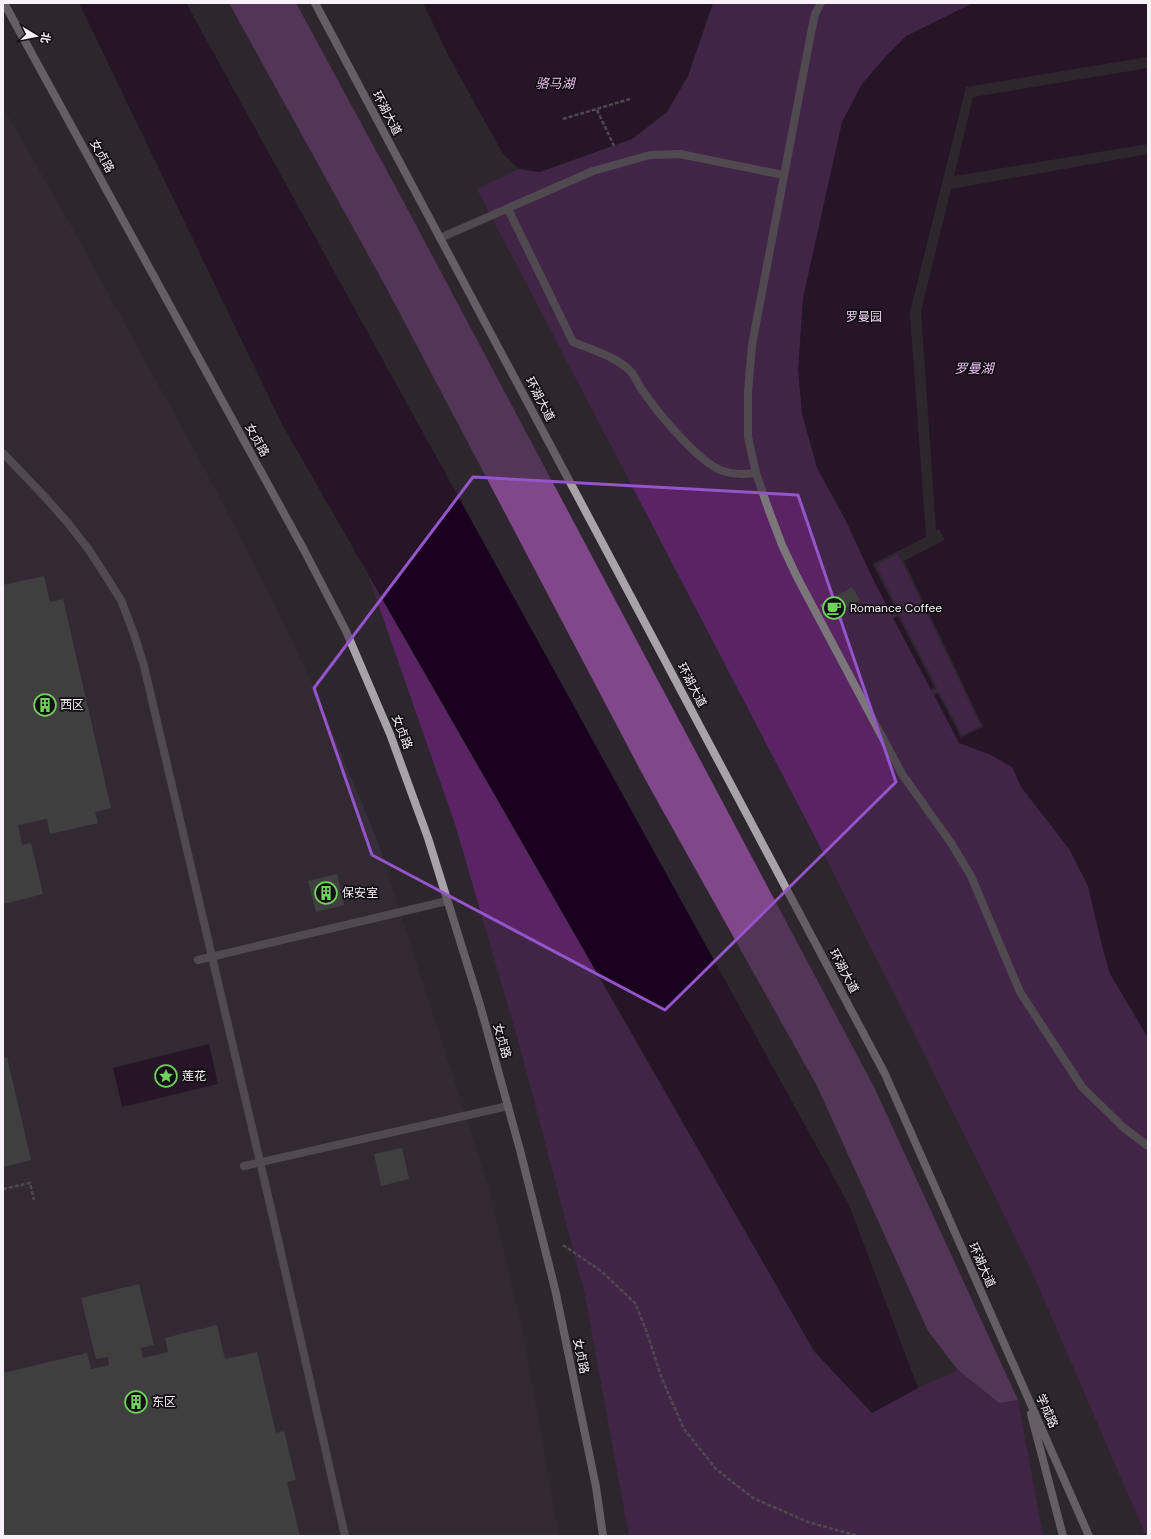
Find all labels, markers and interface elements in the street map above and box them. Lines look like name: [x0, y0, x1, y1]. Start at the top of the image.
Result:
north arrow: [16, 16, 56, 56]
text: 北: [38, 31, 54, 44]
water label: 骆马湖: [535, 75, 576, 92]
street label: 环湖大道: [369, 88, 405, 138]
street label: 女贞路: [86, 136, 118, 176]
park label: 罗曼园: [846, 309, 882, 325]
water label: 罗曼湖: [954, 360, 995, 377]
street label: 环湖大道: [522, 374, 558, 424]
street label: 女贞路: [241, 420, 273, 460]
cafe icon: Romance Coffee: [821, 595, 847, 621]
place label: Romance Coffee: [850, 600, 942, 616]
street label: 环湖大道: [674, 660, 710, 710]
building icon: 西区: [32, 692, 58, 718]
place label: 西区: [60, 697, 84, 713]
street label: 女贞路: [388, 712, 416, 752]
building icon: 保安室: [313, 880, 339, 906]
place label: 保安室: [342, 885, 378, 901]
street label: 环湖大道: [826, 946, 862, 996]
street label: 女贞路: [489, 1021, 515, 1061]
place icon: 莲花: [153, 1063, 179, 1089]
place label: 莲花: [182, 1068, 206, 1084]
street label: 环湖大道: [965, 1240, 999, 1290]
street label: 女贞路: [569, 1337, 593, 1375]
building icon: 东区: [123, 1389, 149, 1415]
street label: 学成路: [1032, 1391, 1062, 1431]
place label: 东区: [152, 1394, 176, 1410]

